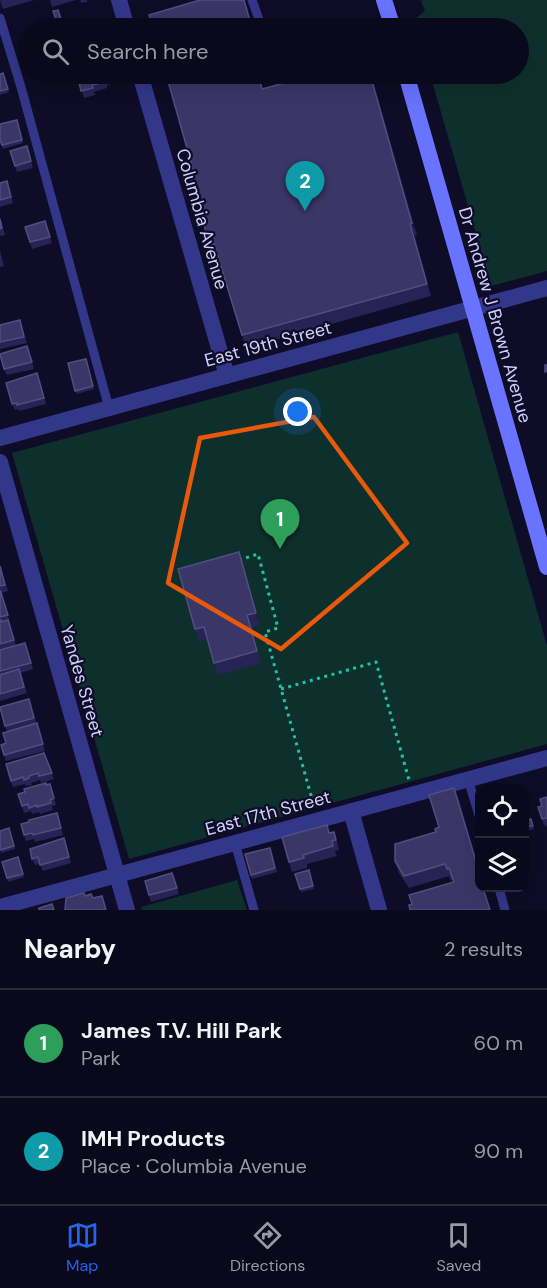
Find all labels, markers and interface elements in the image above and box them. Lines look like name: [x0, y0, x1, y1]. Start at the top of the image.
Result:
search box: [18, 18, 529, 84]
icon: search: [39, 35, 72, 68]
text: Search here: [87, 37, 208, 66]
street label: Columbia Avenue: [170, 146, 234, 292]
pin: 2: [286, 162, 324, 211]
street label: Dr Andrew J Brown Avenue: [453, 204, 537, 426]
street label: East 19th Street: [202, 316, 334, 372]
your location: [283, 397, 312, 426]
pin: 1: [260, 500, 300, 549]
street label: Yandes Street: [55, 622, 109, 740]
map controls: [475, 784, 529, 892]
button: locate: [475, 784, 529, 838]
street label: East 17th Street: [203, 785, 333, 841]
button: layers: [475, 838, 529, 892]
text: Nearby: [24, 932, 116, 966]
text: 2 results: [444, 936, 523, 962]
text: James T.V. Hill Park: [81, 1016, 282, 1045]
text: 1: [40, 1030, 47, 1056]
text: 60 m: [474, 1030, 523, 1056]
text: Park: [81, 1045, 121, 1071]
text: IMH Products: [81, 1124, 226, 1153]
text: 2: [38, 1138, 49, 1164]
text: 90 m: [474, 1138, 523, 1164]
text: Place · Columbia Avenue: [81, 1153, 307, 1179]
tab: Map: [66, 1219, 99, 1276]
tab: Directions: [230, 1219, 305, 1276]
tab: Saved: [437, 1219, 481, 1276]

